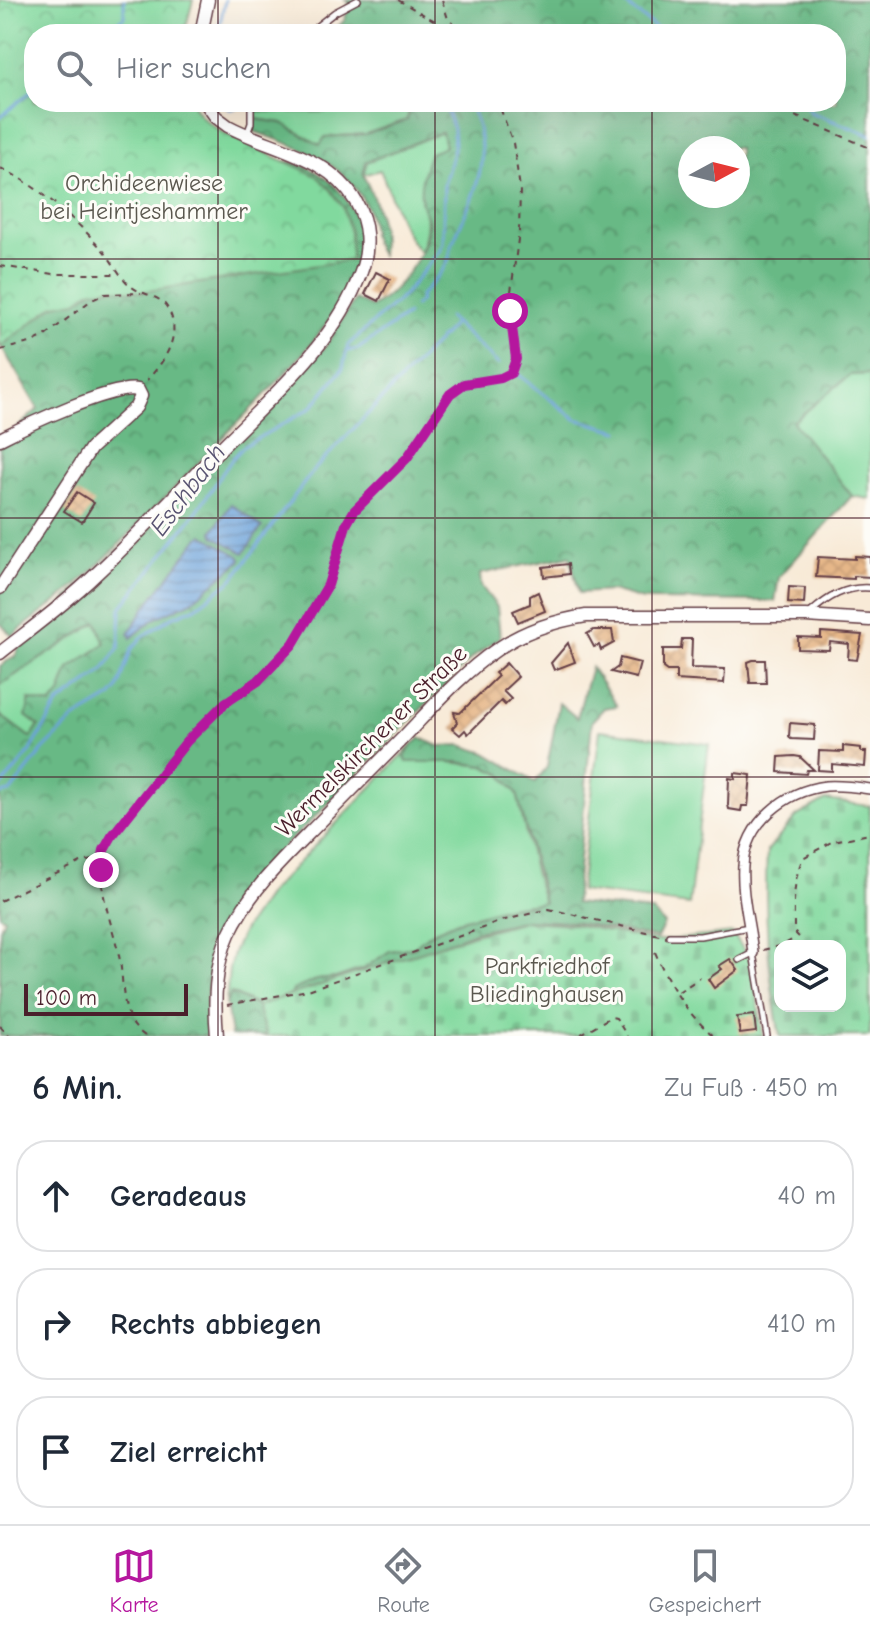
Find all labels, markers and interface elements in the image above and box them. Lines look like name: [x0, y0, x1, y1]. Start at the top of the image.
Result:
search box: [24, 24, 846, 112]
icon: search: [52, 46, 96, 90]
text: Hier suchen: [116, 51, 271, 86]
north arrow: [678, 136, 750, 208]
park label: Orchideenwiese bei Heintjeshammer: [40, 169, 248, 225]
route start: [492, 293, 528, 329]
water label: Eschbach: [144, 438, 232, 542]
street label: Wermelskirchener Straße: [269, 639, 473, 843]
route end: [83, 852, 119, 888]
map controls: [774, 940, 846, 1012]
button: layers: [774, 940, 846, 1012]
park label: Parkfriedhof Bliedinghausen: [470, 952, 624, 1008]
scale bar: [24, 980, 188, 1016]
text: 100 m: [36, 985, 97, 1011]
text: 6 Min.: [32, 1068, 122, 1108]
text: Zu Fuß · 450 m: [664, 1073, 838, 1103]
icon: ahead: [34, 1174, 78, 1218]
text: Geradeaus: [110, 1179, 246, 1214]
text: 40 m: [777, 1181, 836, 1211]
icon: right: [34, 1302, 78, 1346]
text: Rechts abbiegen: [110, 1307, 322, 1342]
text: 410 m: [767, 1309, 836, 1339]
icon: arrive: [34, 1430, 78, 1474]
text: Ziel erreicht: [110, 1435, 267, 1470]
tab: Karte: [109, 1544, 158, 1618]
tab: Route: [377, 1544, 430, 1618]
tab: Gespeichert: [648, 1544, 761, 1618]

